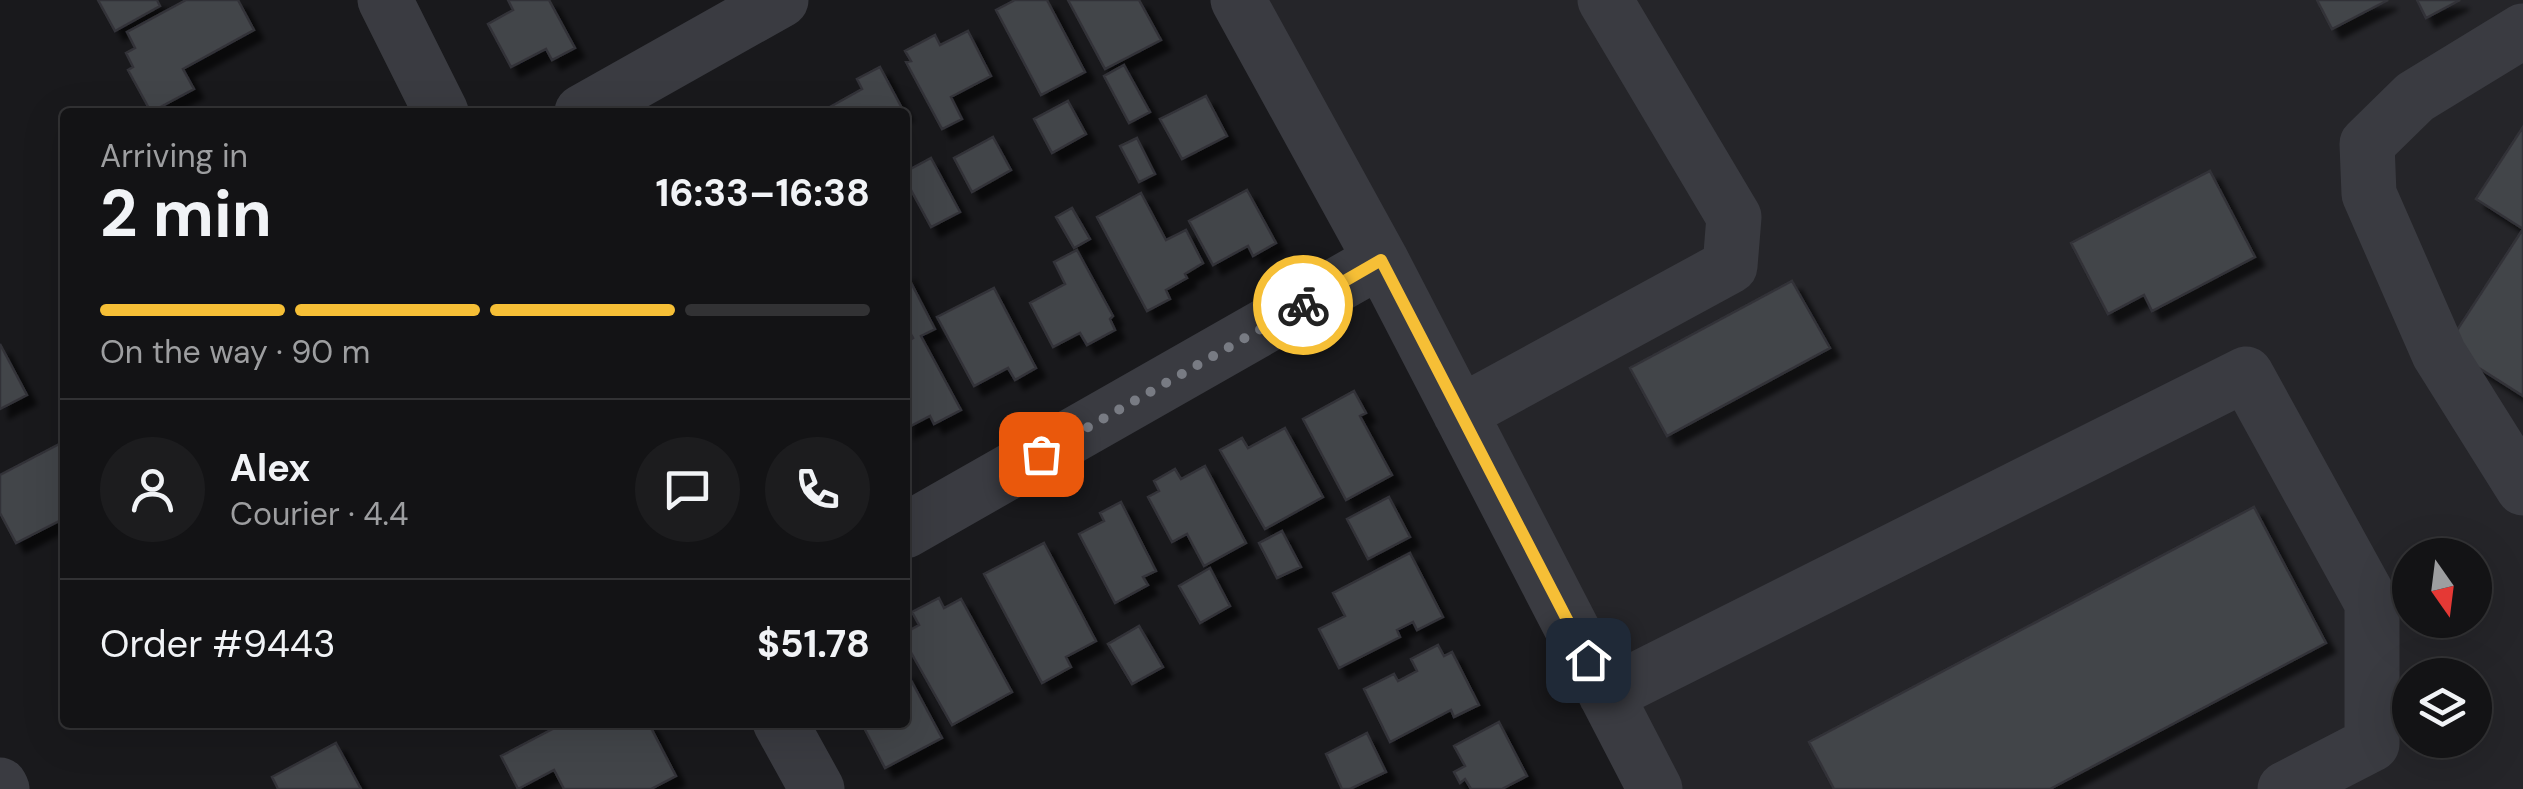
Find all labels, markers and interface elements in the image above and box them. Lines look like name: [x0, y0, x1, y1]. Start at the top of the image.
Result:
text: Arriving in: [100, 135, 248, 177]
text: 16:33–16:38: [656, 168, 870, 218]
text: 2 min: [100, 172, 272, 256]
courier: [1253, 255, 1353, 355]
icon: bike: [1276, 278, 1331, 333]
text: On the way · 90 m: [100, 331, 370, 373]
pin: [999, 412, 1084, 497]
icon: bag: [1014, 427, 1069, 482]
button: person: [100, 437, 205, 542]
button: chat: [635, 437, 740, 542]
button: phone: [765, 437, 870, 542]
text: Alex: [230, 443, 310, 493]
text: Courier · 4.4: [230, 493, 408, 535]
north arrow: [2392, 538, 2492, 638]
map controls: [2392, 538, 2492, 758]
pin: [1546, 618, 1631, 703]
text: Order #9443: [100, 619, 335, 669]
text: $51.78: [757, 619, 870, 669]
icon: home: [1561, 633, 1616, 688]
button: layers: [2392, 658, 2492, 758]

